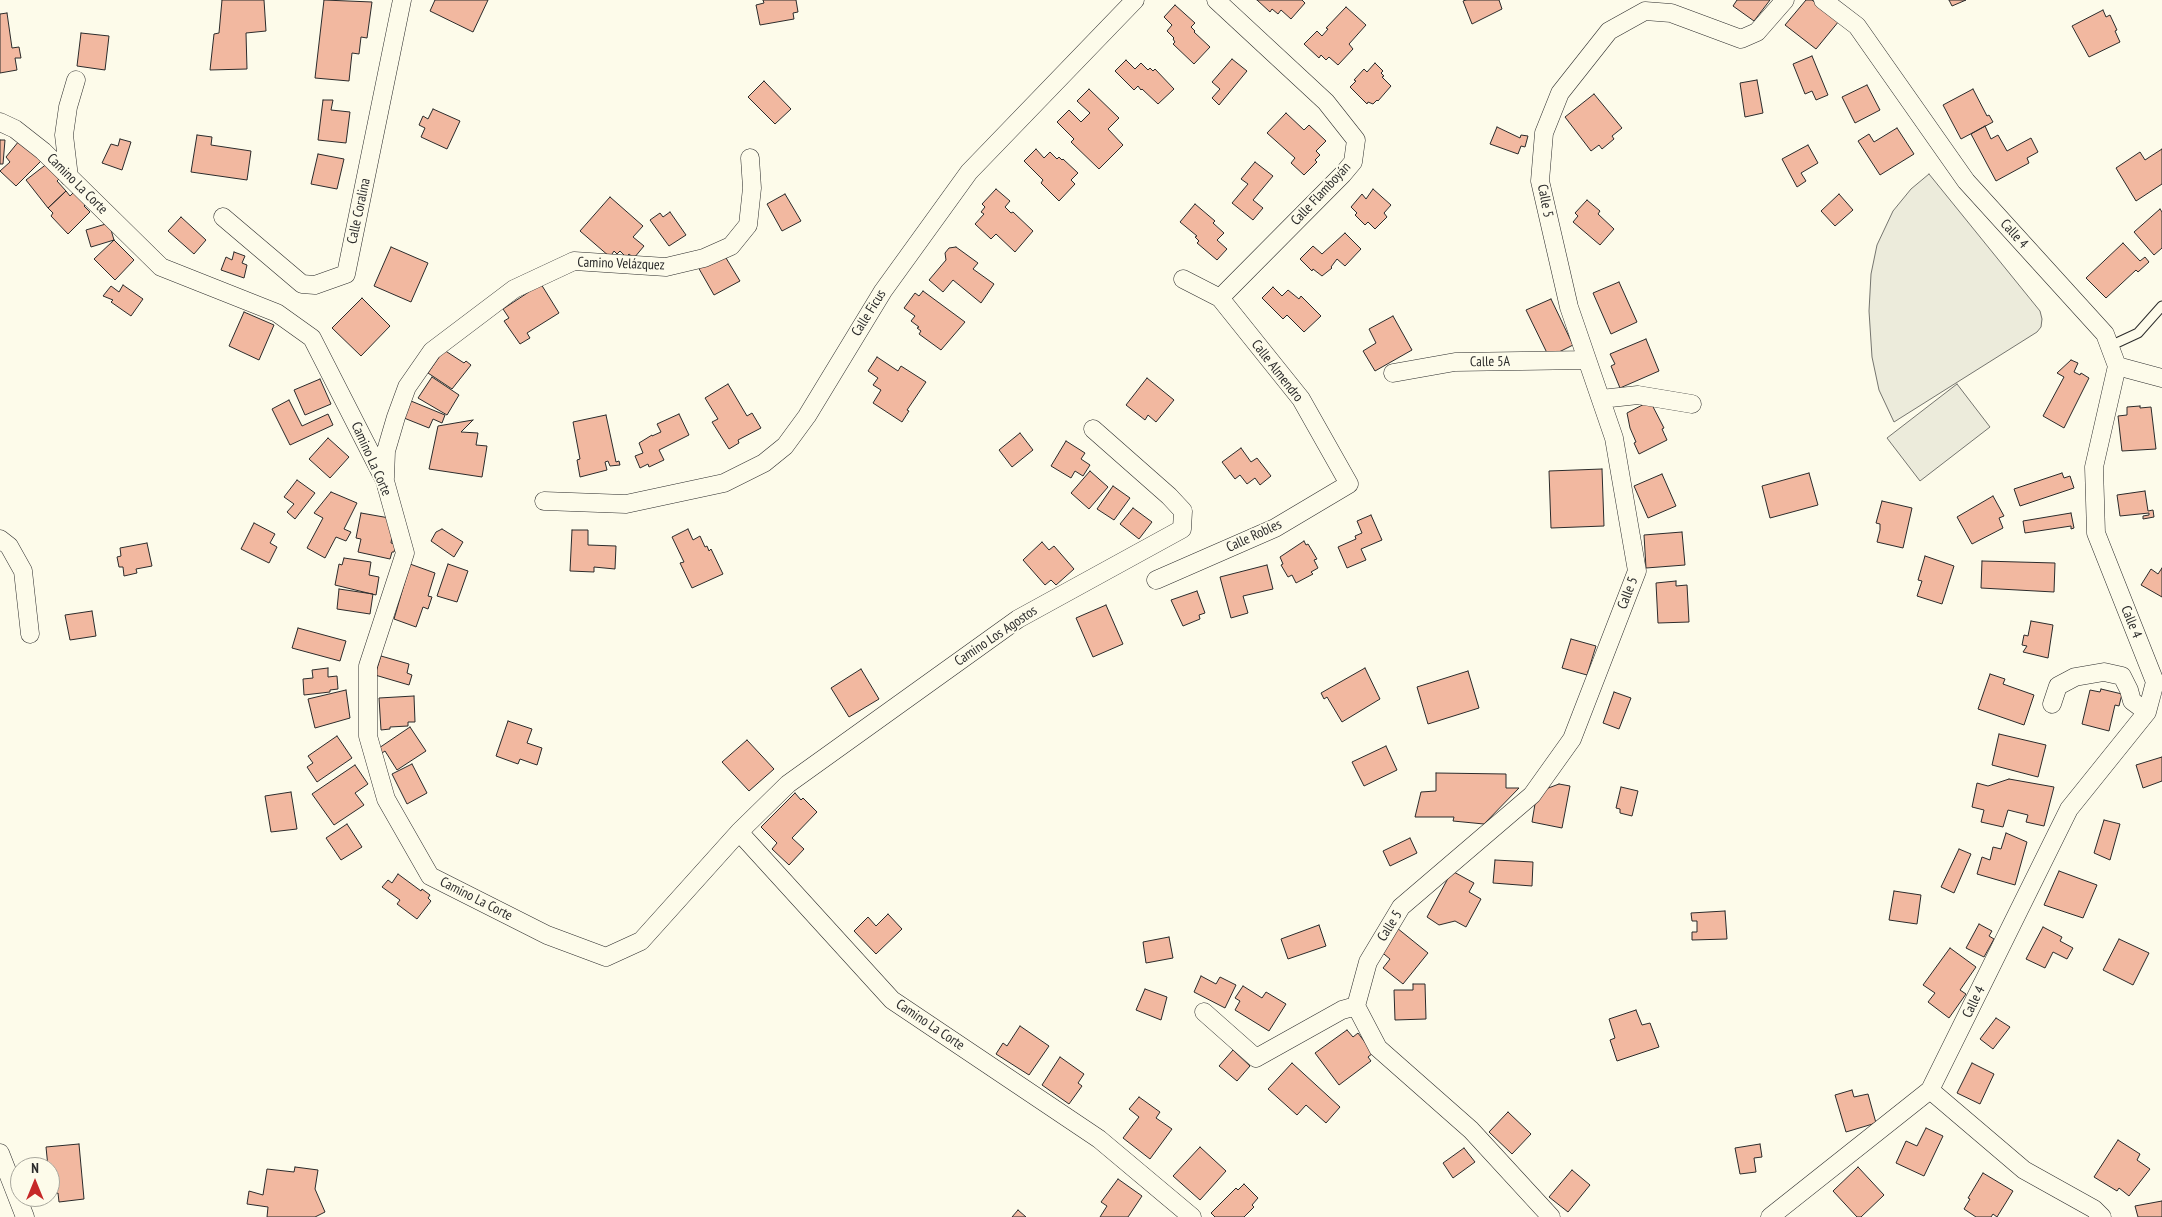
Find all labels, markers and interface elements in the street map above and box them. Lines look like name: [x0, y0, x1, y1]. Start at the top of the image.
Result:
street label: Camino La Corte: [43, 150, 111, 218]
street label: Calle Flamboyán: [1288, 159, 1354, 229]
street label: Calle Coralina: [344, 177, 374, 245]
street label: Calle 5: [1534, 183, 1556, 219]
street label: Calle 4: [1997, 216, 2031, 252]
street label: Camino Velázquez: [577, 254, 665, 274]
street label: Calle Ficus: [848, 287, 890, 339]
street label: Calle Almendro: [1248, 337, 1306, 405]
street label: Calle 5A: [1470, 353, 1510, 371]
street label: Camino La Corte: [347, 419, 395, 499]
street label: Calle Robles: [1224, 516, 1284, 556]
street label: Calle 5: [1614, 574, 1642, 612]
street label: Camino Los Agostos: [952, 602, 1040, 670]
street label: Calle 4: [2117, 603, 2145, 641]
street label: Camino La Corte: [437, 874, 515, 924]
street label: Calle 5: [1374, 907, 1406, 945]
street label: Calle 4: [1959, 983, 1989, 1021]
street label: Camino La Corte: [893, 996, 967, 1054]
north arrow: [10, 1157, 60, 1207]
text: N: [31, 1159, 39, 1177]

